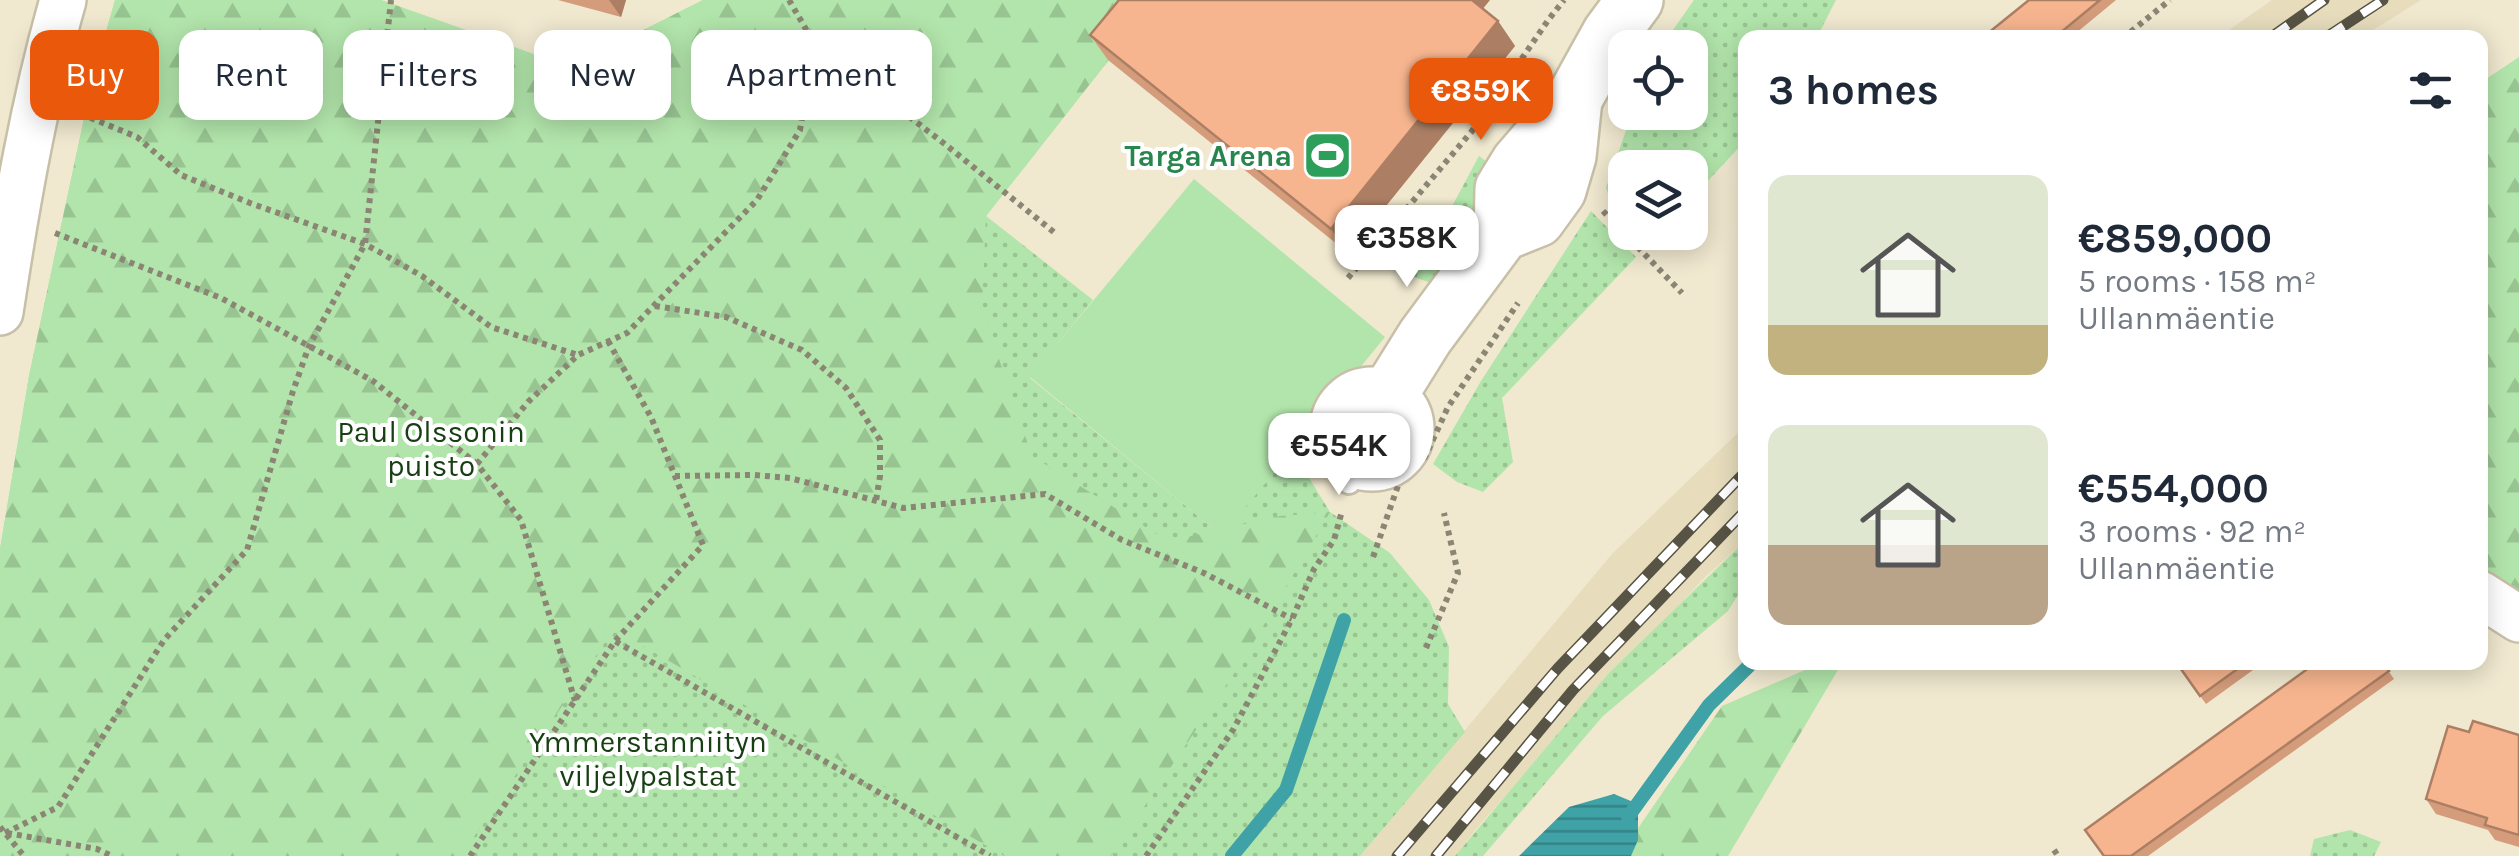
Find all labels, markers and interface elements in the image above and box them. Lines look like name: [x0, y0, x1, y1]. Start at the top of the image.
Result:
chip: Buy: [30, 30, 159, 120]
chip: Rent: [179, 30, 323, 120]
chip: Filters: [343, 30, 514, 120]
chip: New: [534, 30, 671, 120]
chip: Apartment: [691, 30, 932, 120]
map controls: [1608, 30, 1708, 250]
button: locate: [1608, 30, 1708, 130]
pin: €859K: [1411, 58, 1551, 143]
icon: filters: [2403, 63, 2458, 118]
text: 3 homes: [1768, 65, 1939, 115]
text: €859K: [1431, 72, 1531, 109]
sports icon: Targa Arena: [1301, 130, 1353, 182]
place label: Targa Arena: [1125, 138, 1292, 174]
button: layers: [1608, 150, 1708, 250]
pin: €358K: [1337, 205, 1477, 290]
text: €859,000: [2078, 213, 2272, 263]
icon: home: [1848, 215, 1968, 335]
text: €358K: [1357, 219, 1457, 256]
text: 5 rooms · 158 m²: [2078, 263, 2317, 300]
text: Ullanmäentie: [2078, 300, 2275, 337]
pin: €554K: [1269, 413, 1409, 498]
park label: Paul Olssonin puisto: [337, 414, 525, 484]
text: €554K: [1290, 427, 1388, 464]
text: €554,000: [2078, 463, 2269, 513]
icon: home: [1848, 465, 1968, 585]
text: 3 rooms · 92 m²: [2078, 513, 2306, 550]
text: Ullanmäentie: [2078, 550, 2275, 587]
park label: Ymmerstanniityn viljelypalstat: [529, 724, 767, 794]

